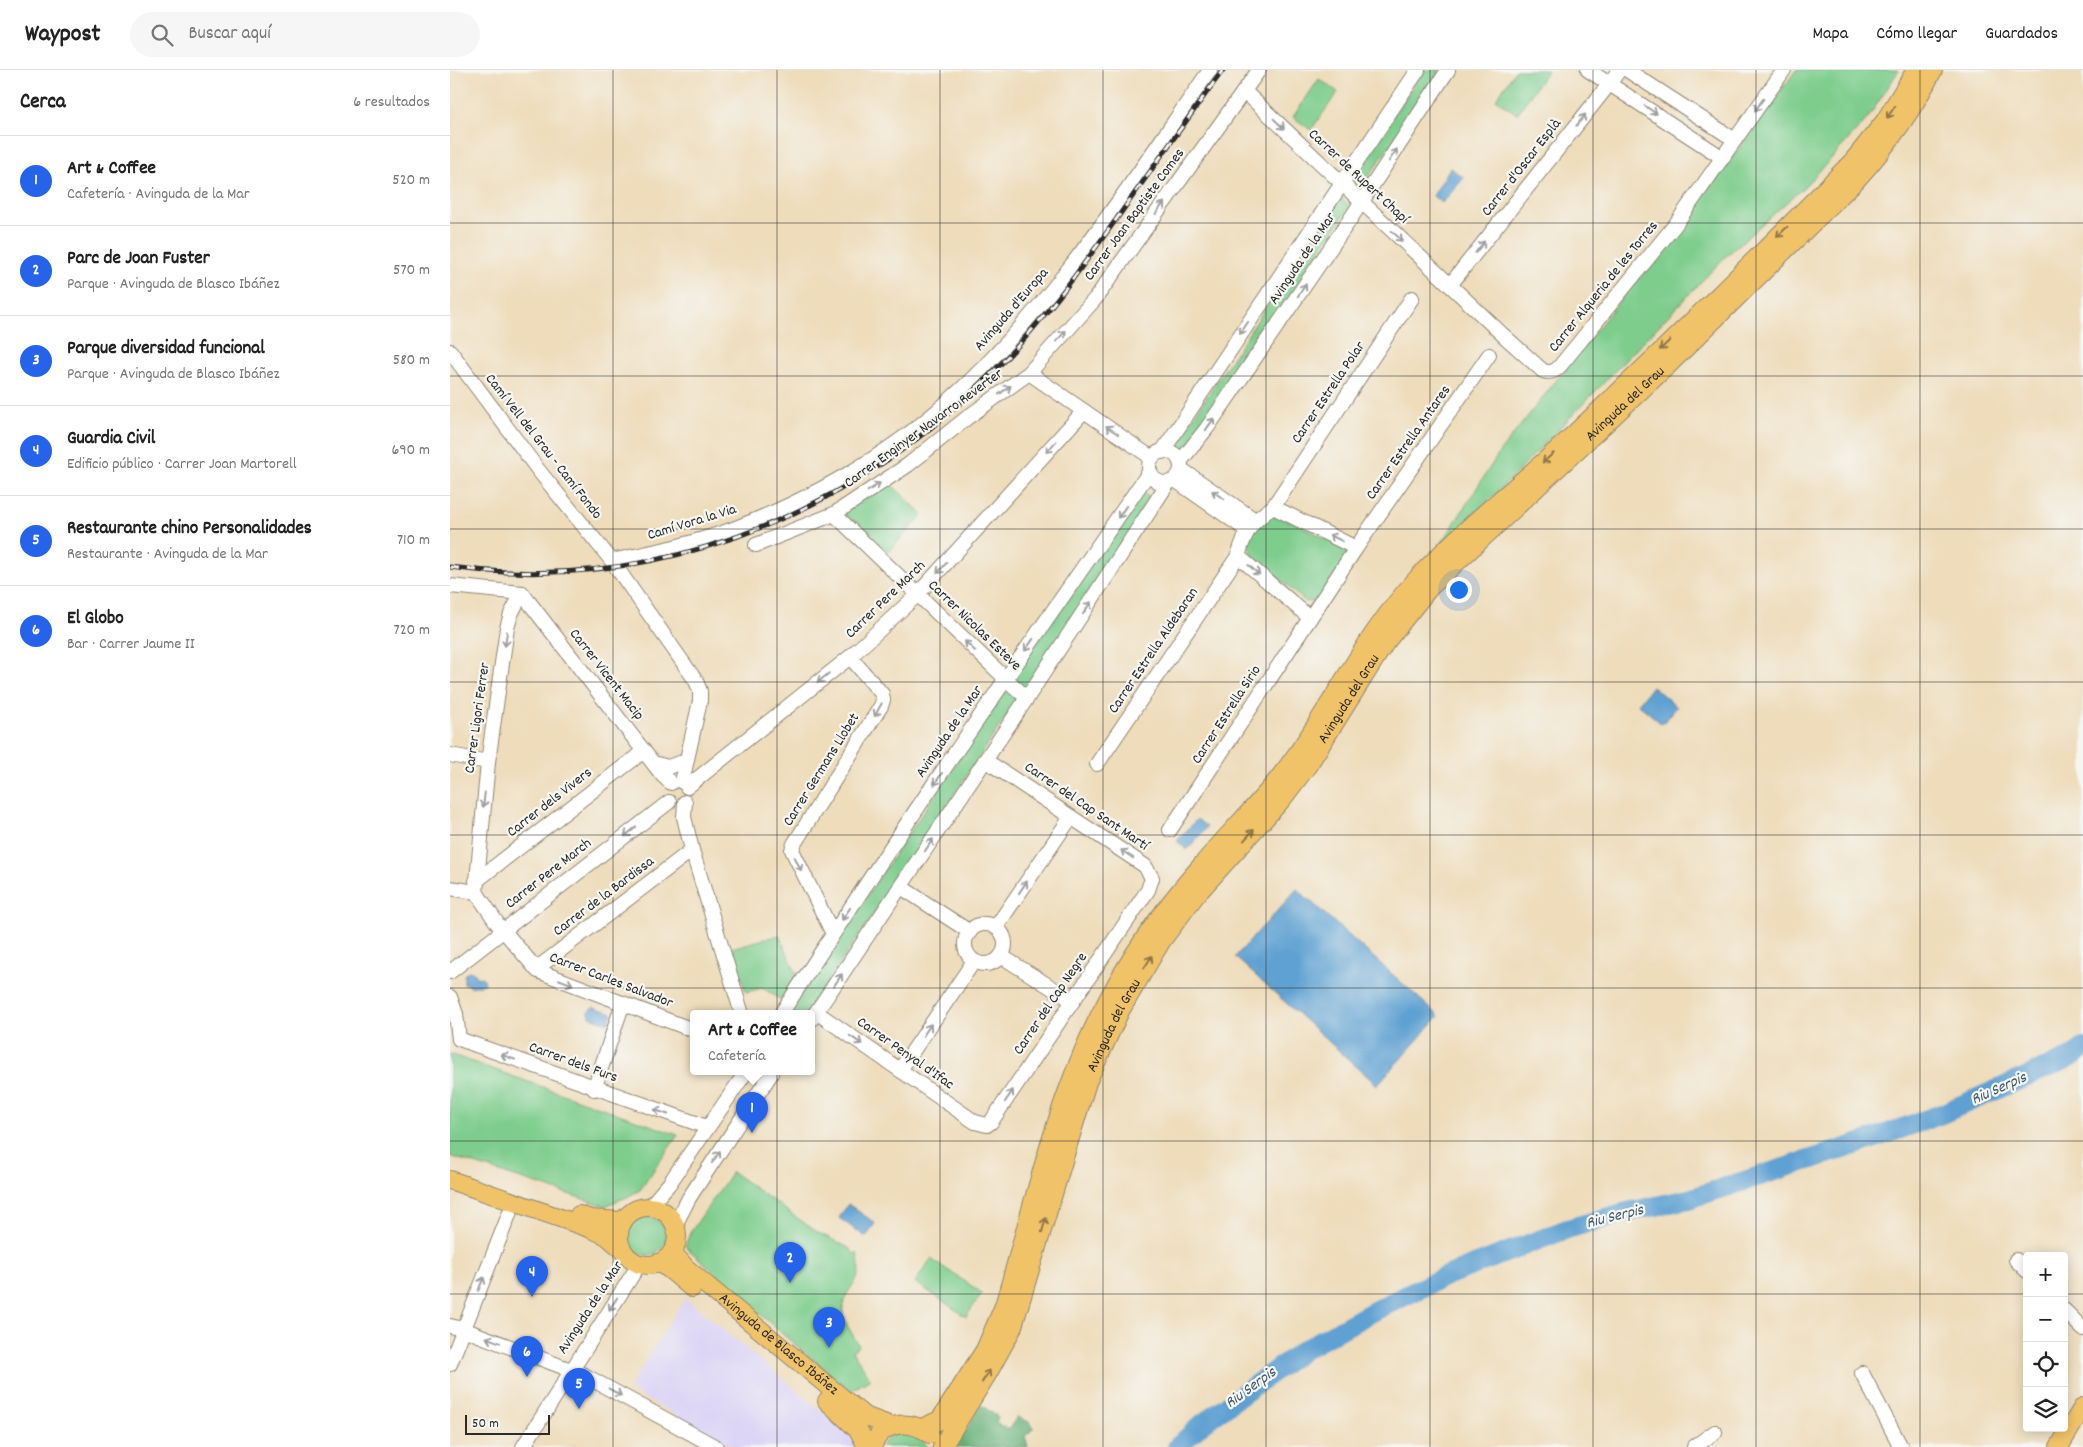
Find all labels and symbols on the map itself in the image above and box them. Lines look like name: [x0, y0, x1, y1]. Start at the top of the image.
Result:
one-way arrow: [1754, 98, 1764, 112]
one-way arrow: [1644, 105, 1658, 115]
one-way arrow: [1886, 105, 1896, 119]
one-way arrow: [1576, 113, 1587, 126]
street label: Carrer d'Oscar Esplà: [1477, 114, 1568, 222]
one-way arrow: [1273, 118, 1285, 131]
street label: Carrer de Rupert Chapí: [1303, 124, 1414, 231]
street label: Carrer Joan Baptiste Comes: [1079, 144, 1191, 286]
one-way arrow: [1388, 148, 1398, 162]
one-way arrow: [1155, 201, 1165, 215]
street label: Avinguda de la Mar: [1264, 208, 1342, 310]
street label: Carrer Alqueria de les Torres: [1544, 216, 1664, 358]
one-way arrow: [1776, 226, 1788, 238]
one-way arrow: [1391, 230, 1404, 242]
one-way arrow: [1475, 241, 1486, 254]
street label: Avinguda d'Europa: [970, 263, 1055, 357]
one-way arrow: [1297, 283, 1307, 297]
one-way arrow: [1239, 321, 1249, 335]
one-way arrow: [1055, 330, 1067, 343]
street label: Carrer Estrella Polar: [1287, 337, 1372, 449]
one-way arrow: [1659, 339, 1672, 351]
street label: Avinguda del Grau: [1581, 362, 1671, 447]
street label: Carrer Enginyer Navarro Reverter: [840, 363, 1008, 494]
street label: Camí Vell del Grau - Camí Fondo: [479, 369, 607, 525]
street label: Carrer Estrella Antares: [1361, 381, 1457, 505]
one-way arrow: [997, 385, 1011, 395]
one-way arrow: [1205, 417, 1215, 431]
one-way arrow: [1105, 425, 1119, 435]
one-way arrow: [1045, 441, 1057, 454]
one-way arrow: [1542, 452, 1555, 464]
one-way arrow: [867, 482, 881, 492]
one-way arrow: [1211, 490, 1225, 500]
street label: Camí Vora la Via: [645, 499, 740, 547]
one-way arrow: [1117, 504, 1127, 518]
one-way arrow: [1329, 533, 1344, 543]
street label: Carrer Pere March: [841, 556, 931, 644]
one-way arrow: [936, 561, 948, 574]
one-way arrow: [1247, 564, 1260, 575]
street label: Carrer Nicolas Esteve: [922, 576, 1026, 677]
your location: [1446, 577, 1472, 603]
street label: Carrer Estrella Aldebaran: [1103, 583, 1205, 719]
one-way arrow: [1082, 601, 1092, 615]
street label: Carrer Vicent Macip: [563, 624, 649, 726]
one-way arrow: [500, 630, 510, 646]
one-way arrow: [1024, 638, 1034, 652]
one-way arrow: [964, 640, 977, 652]
street label: Avinguda del Grau: [1313, 650, 1386, 748]
street label: Carrer Ligori Ferrer: [459, 661, 497, 775]
street label: Carrer Estrella Sirio: [1187, 661, 1267, 769]
one-way arrow: [817, 673, 830, 684]
street label: Avinguda de la Mar: [911, 681, 989, 783]
one-way arrow: [873, 702, 883, 716]
street label: Carrer Germans Llobet: [778, 709, 866, 831]
street label: Carrer del Cap Sant Martí: [1019, 757, 1154, 858]
street label: Carrer dels Vivers: [503, 763, 597, 843]
one-way arrow: [933, 772, 943, 786]
one-way arrow: [479, 791, 489, 807]
one-way arrow: [624, 826, 637, 837]
one-way arrow: [1243, 828, 1255, 841]
street label: Carrer Pere March: [501, 833, 597, 915]
one-way arrow: [924, 838, 934, 852]
one-way arrow: [1120, 849, 1134, 859]
street label: Carrer de la Bardissa: [549, 851, 660, 942]
one-way arrow: [794, 856, 803, 871]
one-way arrow: [1018, 880, 1028, 894]
one-way arrow: [841, 906, 851, 920]
street label: Carrer Carles Salvador: [546, 947, 676, 1015]
street label: Carrer del Cap Negre: [1009, 948, 1094, 1060]
one-way arrow: [1143, 955, 1153, 969]
one-way arrow: [833, 973, 843, 987]
street label: Avinguda del Grau: [1082, 975, 1147, 1076]
one-way arrow: [558, 978, 573, 987]
street label: Carrer Penyal d'Ifac: [852, 1012, 958, 1096]
one-way arrow: [922, 1023, 932, 1037]
one-way arrow: [849, 1035, 863, 1045]
street label: Carrer dels Furs: [525, 1037, 621, 1089]
one-way arrow: [501, 1052, 516, 1061]
water label: Riu Serpis: [1968, 1066, 2031, 1111]
one-way arrow: [1004, 1090, 1014, 1104]
pin: 1: [736, 1092, 768, 1133]
one-way arrow: [654, 1107, 669, 1116]
one-way arrow: [711, 1150, 721, 1164]
water label: Riu Serpis: [1584, 1198, 1647, 1235]
one-way arrow: [1039, 1218, 1049, 1234]
pin: 2: [774, 1242, 806, 1283]
pin: 4: [516, 1256, 548, 1297]
street label: Avinguda de la Mar: [553, 1257, 630, 1359]
one-way arrow: [477, 1276, 486, 1292]
street label: Avinguda de Blasco Ibáñez: [713, 1288, 843, 1401]
one-way arrow: [608, 1297, 618, 1311]
pin: 3: [813, 1307, 845, 1348]
one-way arrow: [486, 1335, 501, 1344]
pin: 6: [511, 1336, 543, 1377]
water label: Riu Serpis: [1221, 1361, 1282, 1414]
pin: 5: [563, 1368, 595, 1409]
one-way arrow: [981, 1370, 991, 1384]
one-way arrow: [607, 1387, 621, 1397]
scale bar: [465, 1412, 550, 1435]

